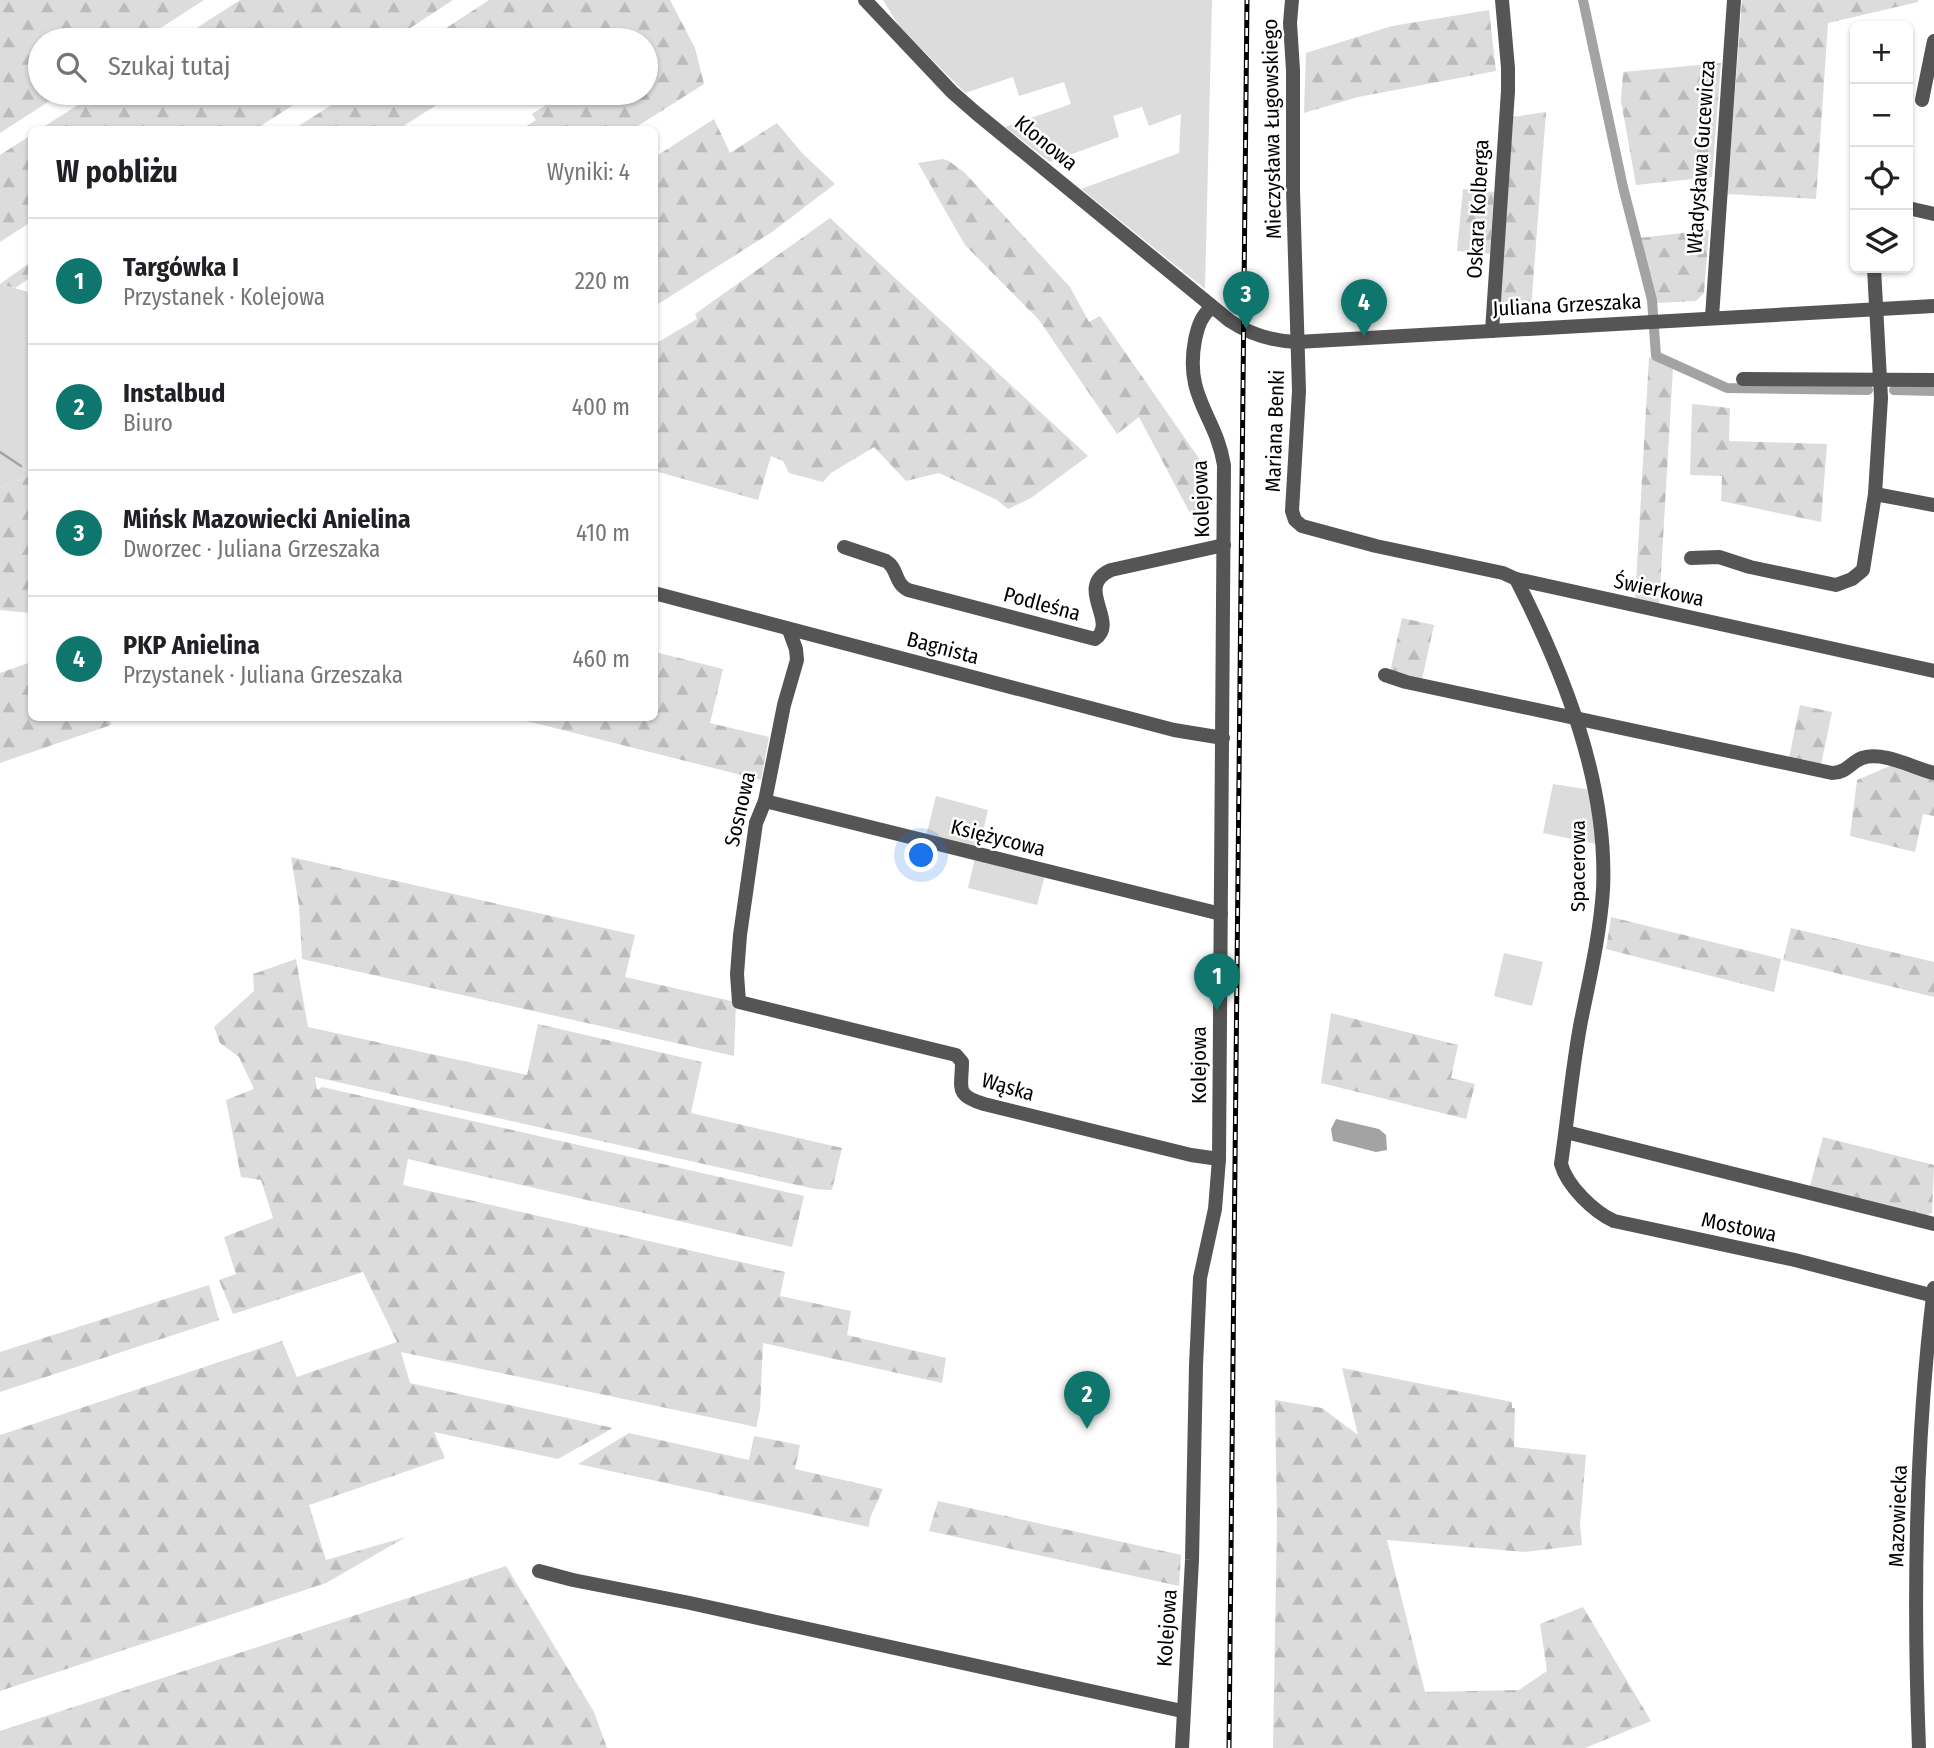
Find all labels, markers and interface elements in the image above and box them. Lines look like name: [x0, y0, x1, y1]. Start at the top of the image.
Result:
street label: Mieczysława Ługowskiego: [1257, 19, 1287, 239]
map controls: [1850, 21, 1913, 273]
button: +: [1850, 21, 1913, 84]
search box: [28, 28, 658, 105]
icon: search: [52, 48, 90, 86]
text: Szukaj tutaj: [108, 51, 231, 82]
street label: Władysława Gucewicza: [1681, 59, 1721, 255]
button: −: [1850, 84, 1913, 147]
street label: Klonowa: [1009, 110, 1083, 176]
street label: Oskara Kolberga: [1461, 139, 1495, 279]
button: locate: [1850, 147, 1913, 210]
text: W pobliżu: [56, 154, 178, 190]
text: Wyniki: 4: [547, 158, 630, 186]
button: layers: [1850, 210, 1913, 273]
text: Targówka I: [123, 252, 239, 283]
text: 1: [74, 267, 84, 295]
text: 220 m: [575, 267, 630, 295]
pin: 3: [1223, 271, 1269, 329]
pin: 4: [1341, 279, 1387, 337]
text: Przystanek · Kolejowa: [123, 283, 325, 311]
street label: Juliana Grzeszaka: [1492, 288, 1642, 322]
street label: Mariana Benki: [1260, 369, 1290, 493]
text: Instalbud: [123, 378, 225, 409]
text: 2: [74, 393, 84, 421]
text: 400 m: [572, 393, 630, 421]
text: Biuro: [123, 409, 173, 437]
street label: Kolejowa: [1187, 460, 1215, 538]
text: Mińsk Mazowiecki Anielina: [123, 504, 411, 535]
text: 3: [74, 519, 84, 547]
text: 410 m: [576, 519, 630, 547]
text: Dworzec · Juliana Grzeszaka: [123, 535, 380, 563]
street label: Świerkowa: [1612, 568, 1706, 612]
street label: Podleśna: [1001, 581, 1083, 627]
street label: Bagnista: [904, 626, 982, 670]
text: PKP Anielina: [123, 630, 260, 661]
text: 4: [73, 645, 85, 673]
text: 460 m: [572, 645, 630, 673]
text: Przystanek · Juliana Grzeszaka: [123, 661, 403, 689]
street label: Sosnowa: [719, 769, 761, 849]
street label: Księżycowa: [948, 814, 1048, 862]
street label: Spacerowa: [1565, 820, 1591, 912]
your location: [904, 838, 938, 872]
pin: 1: [1194, 953, 1240, 1011]
street label: Kolejowa: [1186, 1026, 1212, 1104]
street label: Wąska: [978, 1067, 1038, 1107]
street label: Mostowa: [1699, 1206, 1779, 1248]
pin: 2: [1064, 1371, 1110, 1429]
street label: Mazowiecka: [1883, 1464, 1913, 1568]
street label: Kolejowa: [1151, 1588, 1183, 1668]

